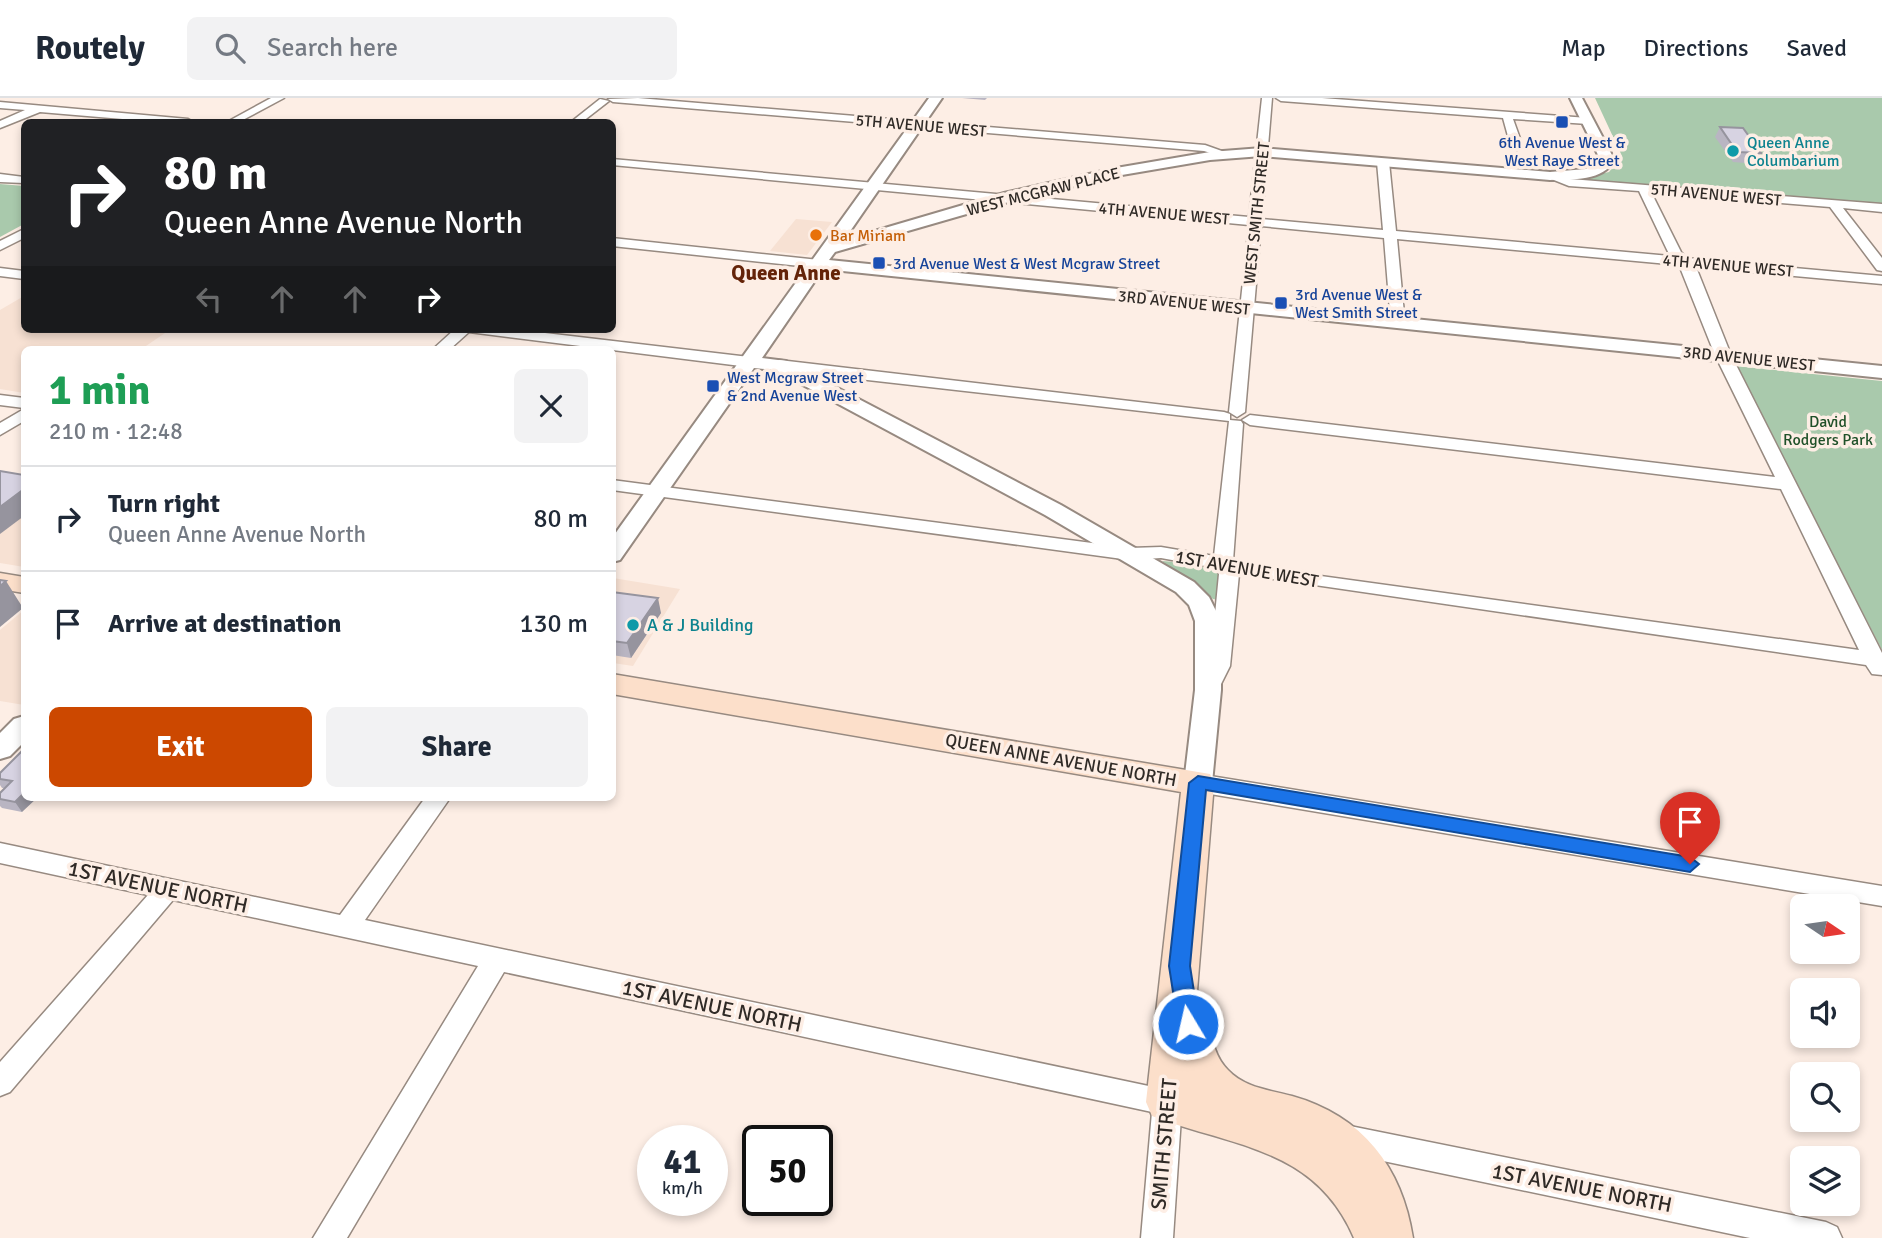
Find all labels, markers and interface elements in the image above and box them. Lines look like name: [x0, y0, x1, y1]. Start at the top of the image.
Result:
search box: [187, 17, 677, 80]
text: Routely: [35, 28, 145, 69]
icon: search: [211, 29, 249, 67]
text: Search here: [267, 32, 398, 64]
text: Map: [1561, 33, 1606, 63]
text: Directions: [1644, 33, 1749, 63]
text: Saved: [1787, 33, 1847, 63]
street label: 5TH AVENUE WEST: [855, 110, 987, 142]
marker: 6th Avenue West & West Raye Street: [1554, 114, 1570, 130]
place label: 6th Avenue West & West Raye Street: [1498, 133, 1626, 171]
place label: Queen Anne Columbarium: [1747, 133, 1839, 171]
street label: WEST SMITH STREET: [1240, 141, 1274, 285]
text: 80 m: [164, 143, 267, 203]
marker: Queen Anne Columbarium: [1725, 143, 1741, 159]
icon: right: [49, 147, 140, 238]
street label: WEST MCGRAW PLACE: [965, 163, 1122, 221]
street label: 5TH AVENUE WEST: [1650, 179, 1782, 211]
street label: 4TH AVENUE WEST: [1098, 198, 1230, 230]
text: Queen Anne Avenue North: [164, 203, 523, 242]
place label: Bar Miriam: [830, 226, 906, 246]
marker: Bar Miriam: [808, 227, 824, 243]
street label: 4TH AVENUE WEST: [1662, 250, 1794, 282]
place label: 3rd Avenue West & West Mcgraw Street: [893, 254, 1160, 274]
marker: 3rd Avenue West & West Mcgraw Street: [871, 255, 887, 271]
district label: Queen Anne: [731, 260, 841, 286]
icon: left: [190, 280, 228, 318]
icon: ahead: [263, 280, 301, 318]
icon: ahead: [336, 280, 374, 318]
icon: right: [409, 280, 447, 318]
place label: 3rd Avenue West & West Smith Street: [1295, 285, 1422, 323]
street label: 3RD AVENUE WEST: [1117, 286, 1251, 320]
marker: 3rd Avenue West & West Smith Street: [1273, 295, 1289, 311]
street label: 3RD AVENUE WEST: [1682, 342, 1816, 376]
text: 1 min: [49, 365, 150, 416]
place label: West Mcgraw Street & 2nd Avenue West: [727, 368, 864, 406]
button: close: [514, 369, 588, 443]
marker: West Mcgraw Street & 2nd Avenue West: [705, 378, 721, 394]
park label: David Rodgers Park: [1783, 412, 1873, 450]
text: 210 m · 12:48: [49, 417, 183, 446]
text: Turn right: [108, 488, 220, 520]
icon: right: [49, 500, 87, 538]
text: 80 m: [533, 503, 588, 535]
text: Queen Anne Avenue North: [108, 520, 366, 549]
street label: 1ST AVENUE WEST: [1174, 546, 1320, 592]
icon: arrive: [49, 605, 87, 643]
text: Arrive at destination: [108, 608, 341, 640]
text: 130 m: [519, 608, 588, 640]
place label: A & J Building: [647, 614, 754, 636]
marker: A & J Building: [625, 617, 641, 633]
button: Exit: [49, 707, 312, 787]
button: Share: [326, 707, 588, 787]
street label: QUEEN ANNE AVENUE NORTH: [944, 729, 1178, 791]
pin: [1660, 792, 1720, 864]
icon: arrive: [1671, 803, 1709, 841]
street label: 1ST AVENUE NORTH: [66, 855, 250, 919]
north arrow: [1790, 894, 1860, 964]
map controls: [1790, 894, 1860, 1216]
street label: 1ST AVENUE NORTH: [620, 974, 804, 1038]
button: sound: [1790, 978, 1860, 1048]
position arrow: [1151, 987, 1225, 1061]
button: search: [1790, 1062, 1860, 1132]
street label: SMITH STREET: [1145, 1077, 1183, 1211]
speed limit sign: 50: [742, 1125, 833, 1216]
text: 41: [664, 1140, 701, 1183]
button: layers: [1790, 1146, 1860, 1216]
street label: 1ST AVENUE NORTH: [1490, 1158, 1674, 1218]
text: km/h: [662, 1177, 703, 1199]

